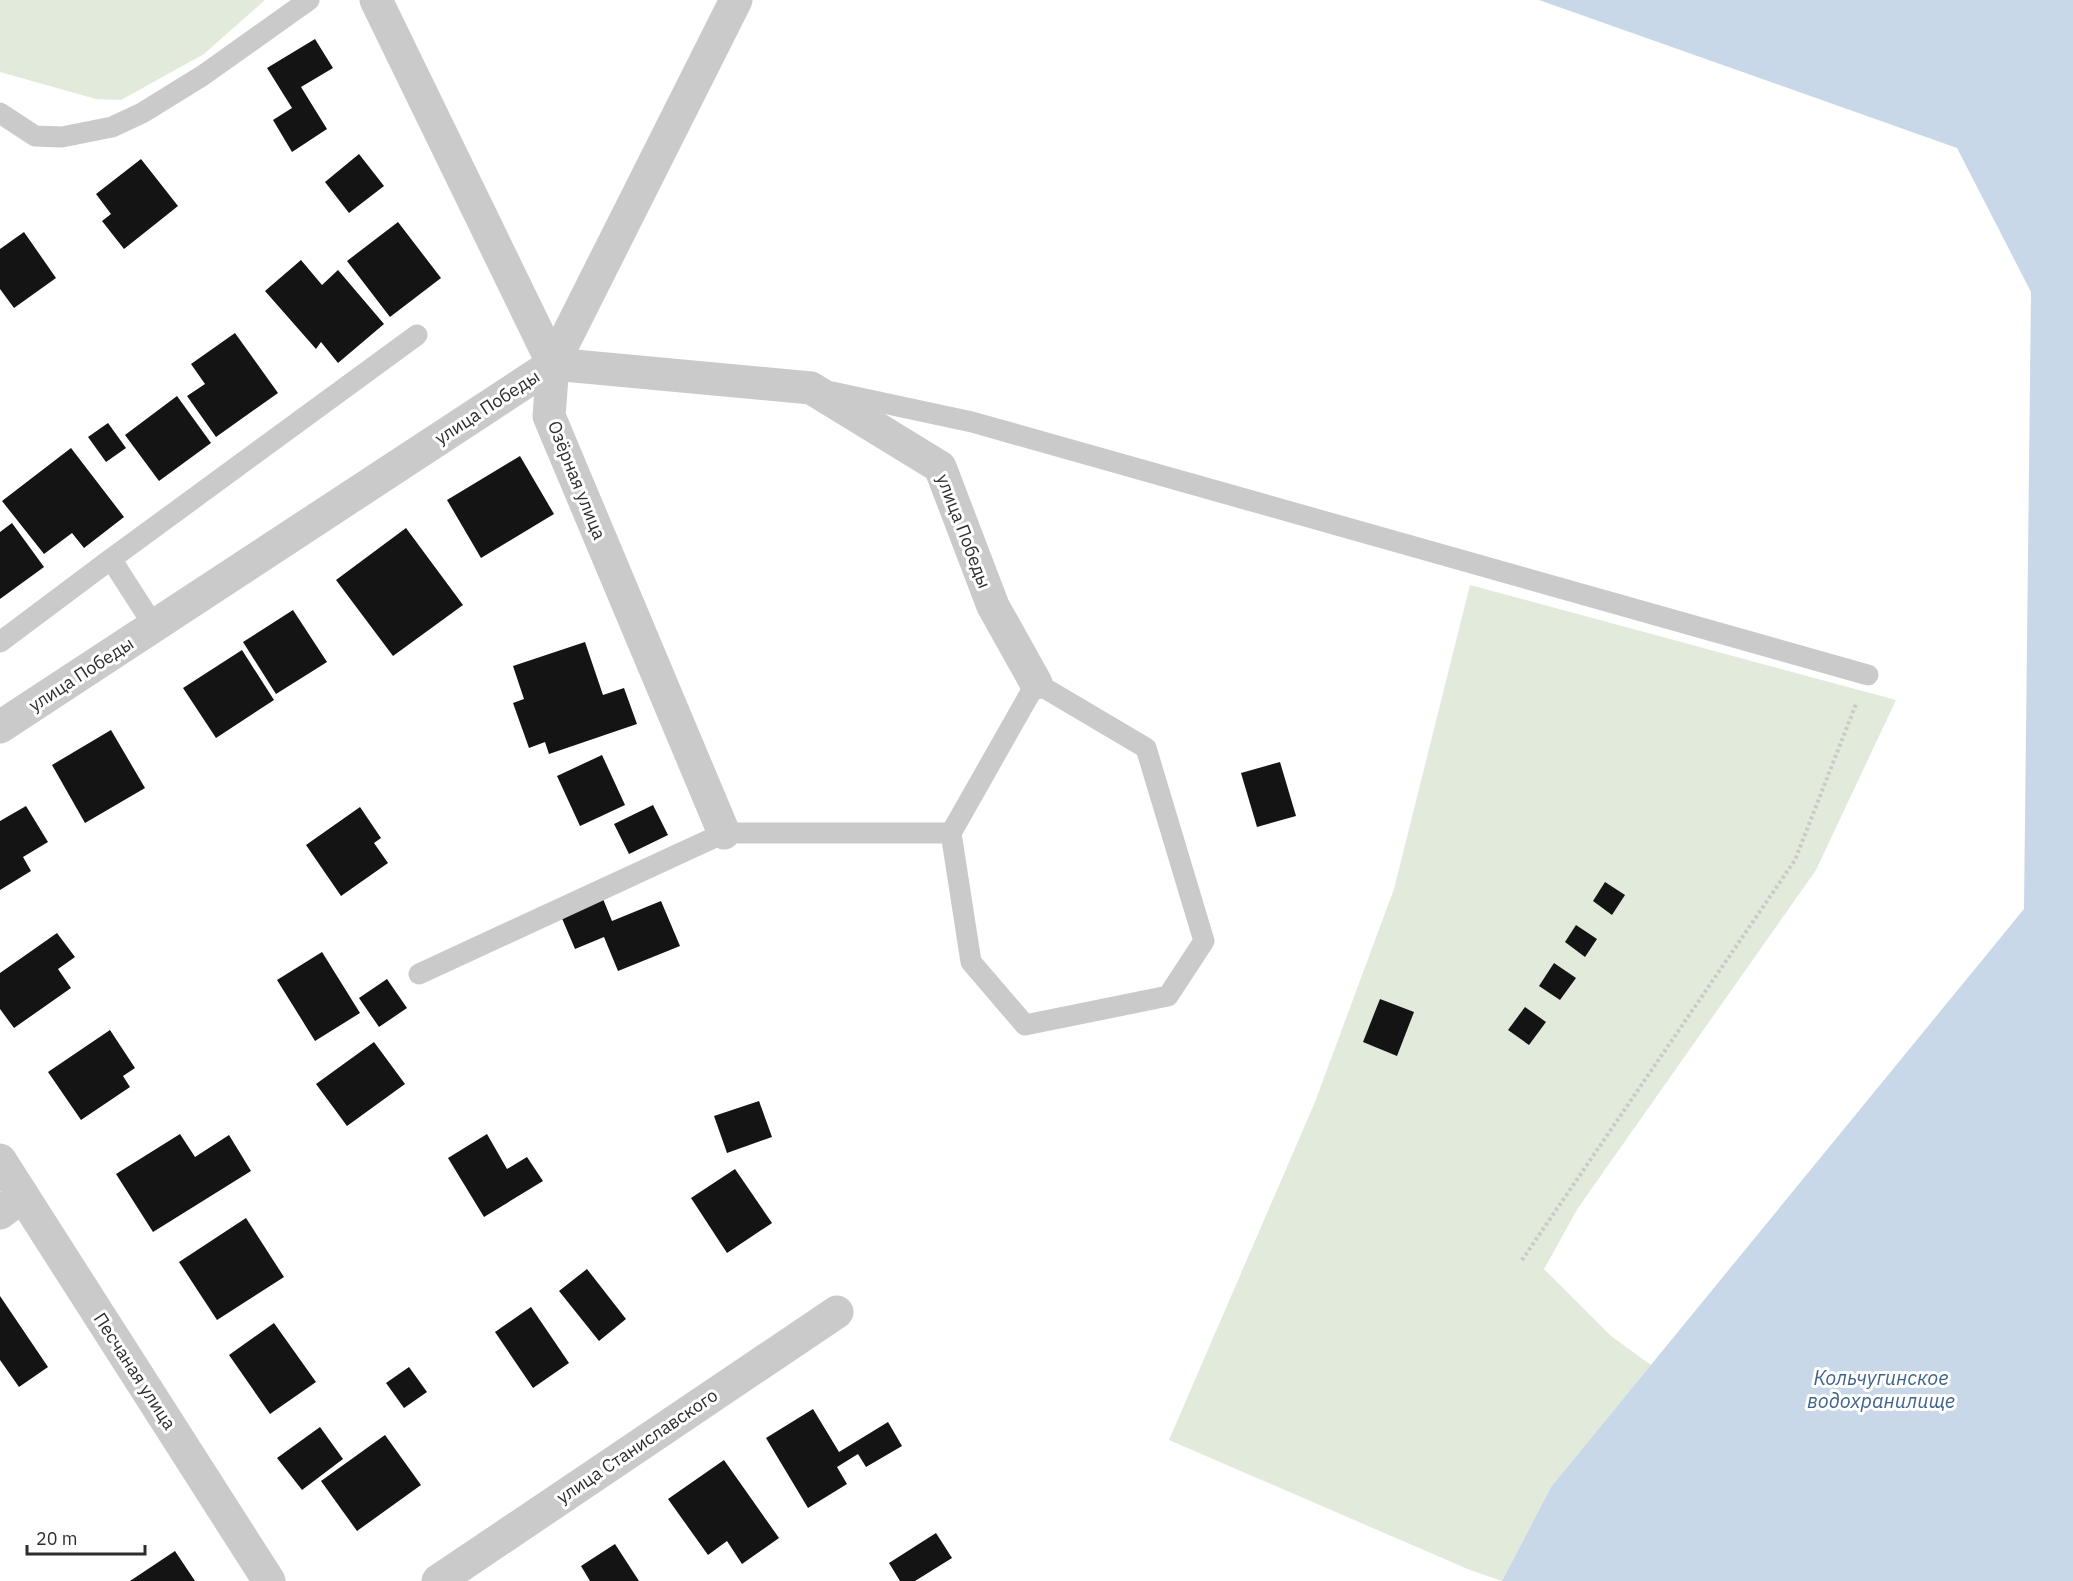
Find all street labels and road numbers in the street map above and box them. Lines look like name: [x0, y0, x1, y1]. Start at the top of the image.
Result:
street label: улица Победы: [430, 365, 544, 449]
street label: Озёрная улица: [543, 417, 611, 543]
street label: улица Победы: [932, 471, 996, 591]
street label: улица Победы: [24, 632, 138, 716]
street label: Песчаная улица: [89, 1308, 182, 1434]
street label: улица Станиславского: [552, 1383, 722, 1509]

